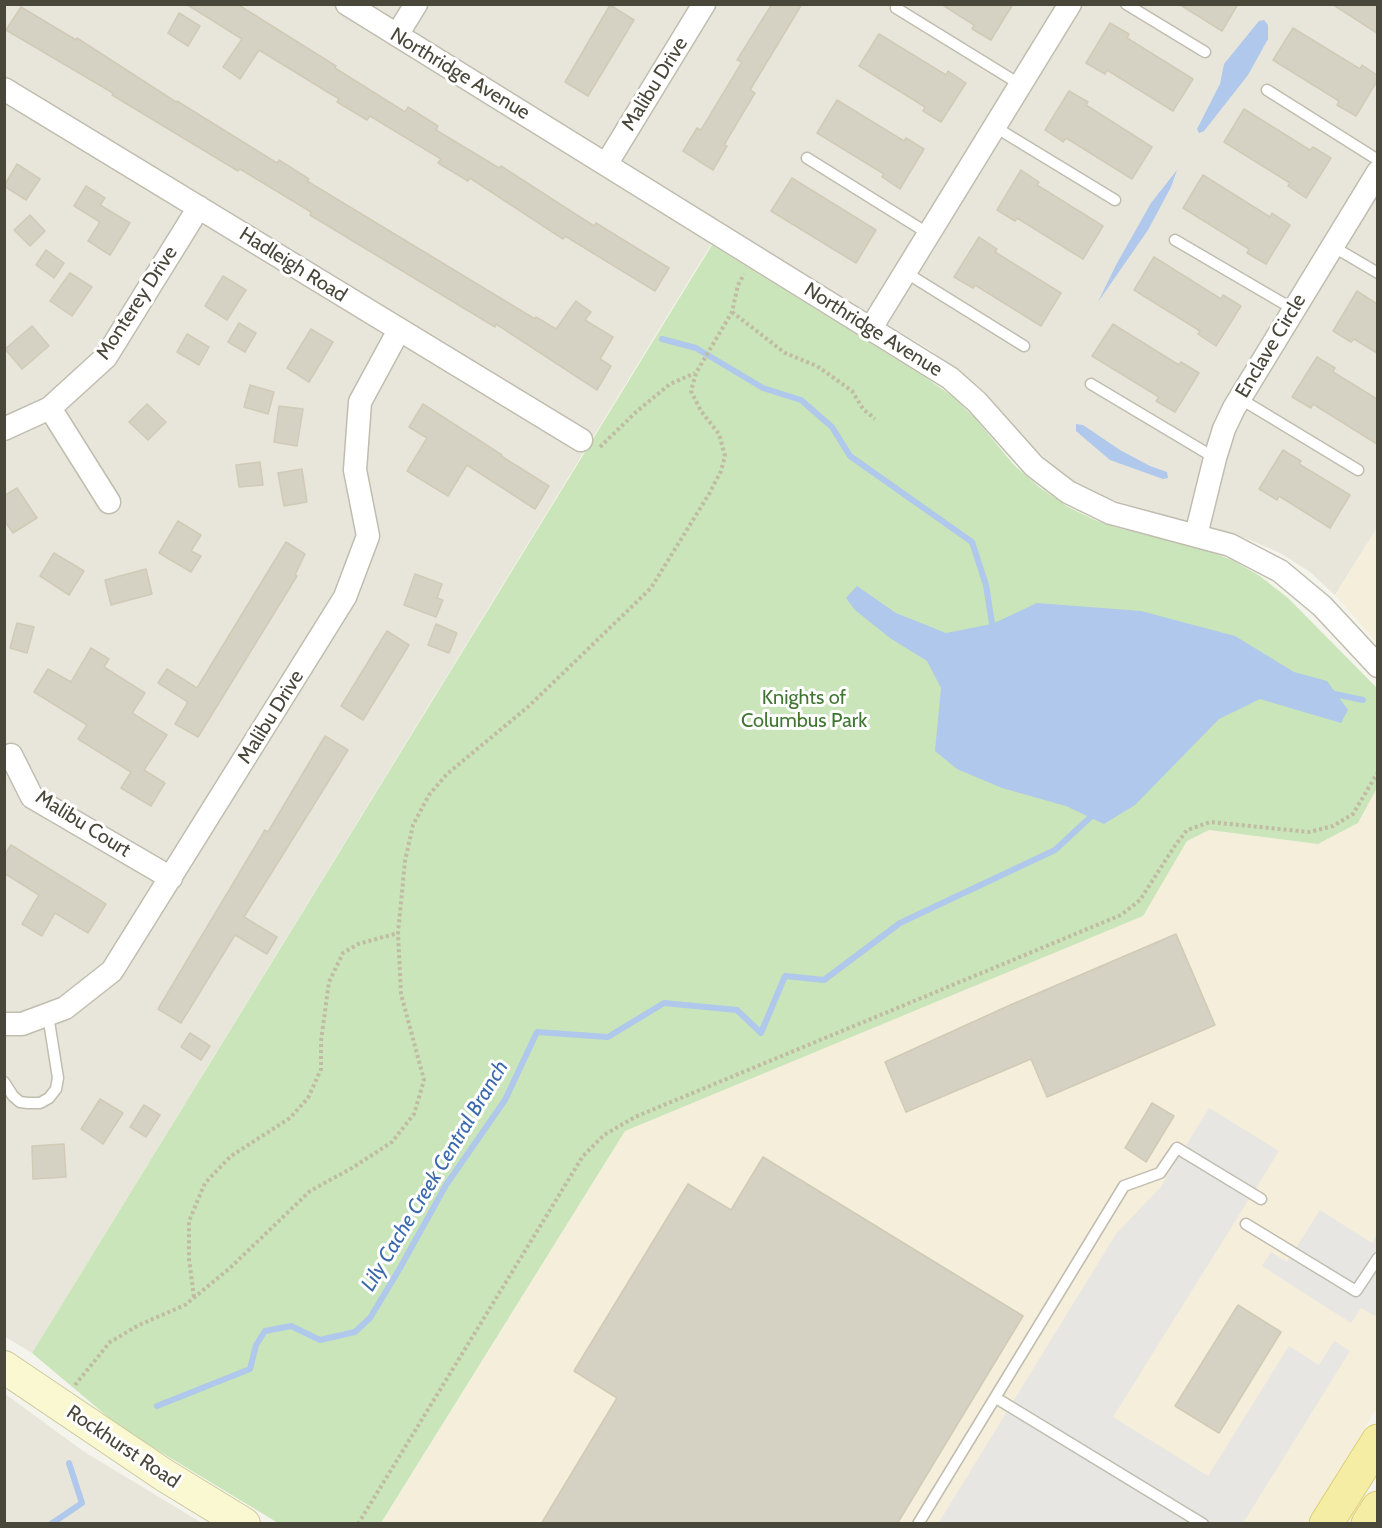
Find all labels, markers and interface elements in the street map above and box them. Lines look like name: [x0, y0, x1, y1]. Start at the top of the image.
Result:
street label: Northridge Avenue: [386, 23, 534, 125]
street label: Malibu Drive: [617, 33, 693, 135]
street label: Hadleigh Road: [235, 222, 351, 308]
street label: Monterey Drive: [91, 242, 183, 364]
street label: Northridge Avenue: [799, 278, 947, 382]
street label: Enclave Circle: [1231, 290, 1311, 402]
street label: Malibu Drive: [233, 666, 309, 768]
park label: Knights of Columbus Park: [741, 686, 867, 733]
street label: Malibu Court: [31, 785, 135, 863]
water label: Lily Cache Creek Central Branch: [356, 1056, 514, 1296]
street label: Rockhurst Road: [62, 1400, 184, 1494]

